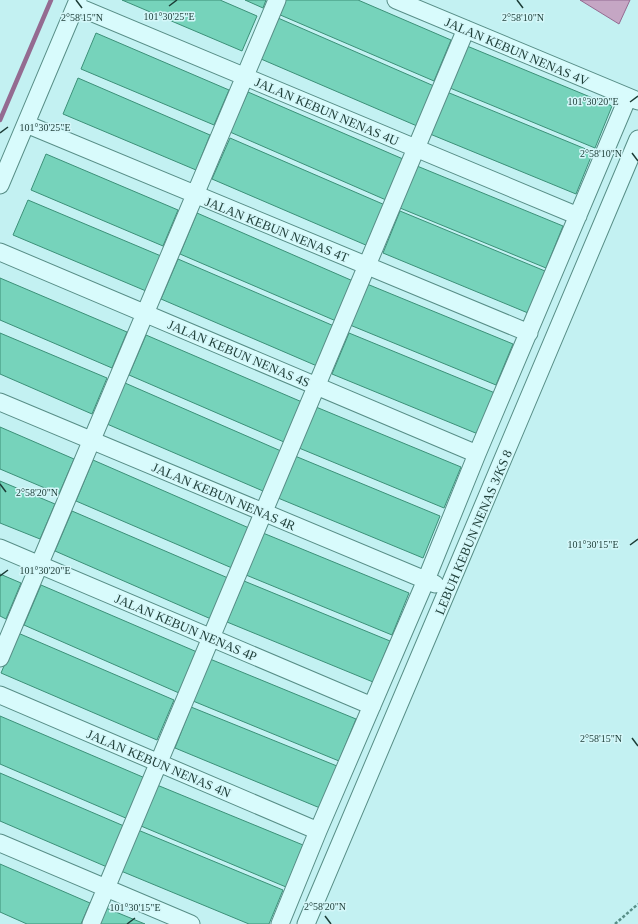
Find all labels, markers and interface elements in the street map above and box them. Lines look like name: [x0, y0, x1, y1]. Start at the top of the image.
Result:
text: 101°30'25"E: [144, 11, 195, 22]
text: 2°58'15"N: [61, 12, 103, 23]
text: 2°58'10"N: [502, 12, 544, 23]
street label: JALAN KEBUN NENAS 4V: [443, 14, 592, 89]
street label: JALAN KEBUN NENAS 4U: [253, 74, 402, 149]
text: 101°30'20"E: [568, 96, 619, 107]
text: 101°30'25"E: [20, 122, 71, 133]
text: 2°58'10"N: [580, 148, 622, 159]
street label: JALAN KEBUN NENAS 4T: [203, 194, 351, 265]
street label: JALAN KEBUN NENAS 4S: [166, 317, 312, 390]
street label: LEBUH KEBUN NENAS 3/KS 8: [432, 447, 515, 617]
street label: JALAN KEBUN NENAS 4R: [150, 459, 298, 534]
text: 2°58'20"N: [16, 487, 58, 498]
text: 101°30'15"E: [568, 539, 619, 550]
text: 101°30'20"E: [20, 565, 71, 576]
street label: JALAN KEBUN NENAS 4P: [113, 591, 259, 664]
street label: JALAN KEBUN NENAS 4N: [85, 726, 234, 801]
text: 2°58'15"N: [580, 733, 622, 744]
text: 2°58'20"N: [304, 901, 346, 912]
text: 101°30'15"E: [110, 902, 161, 913]

